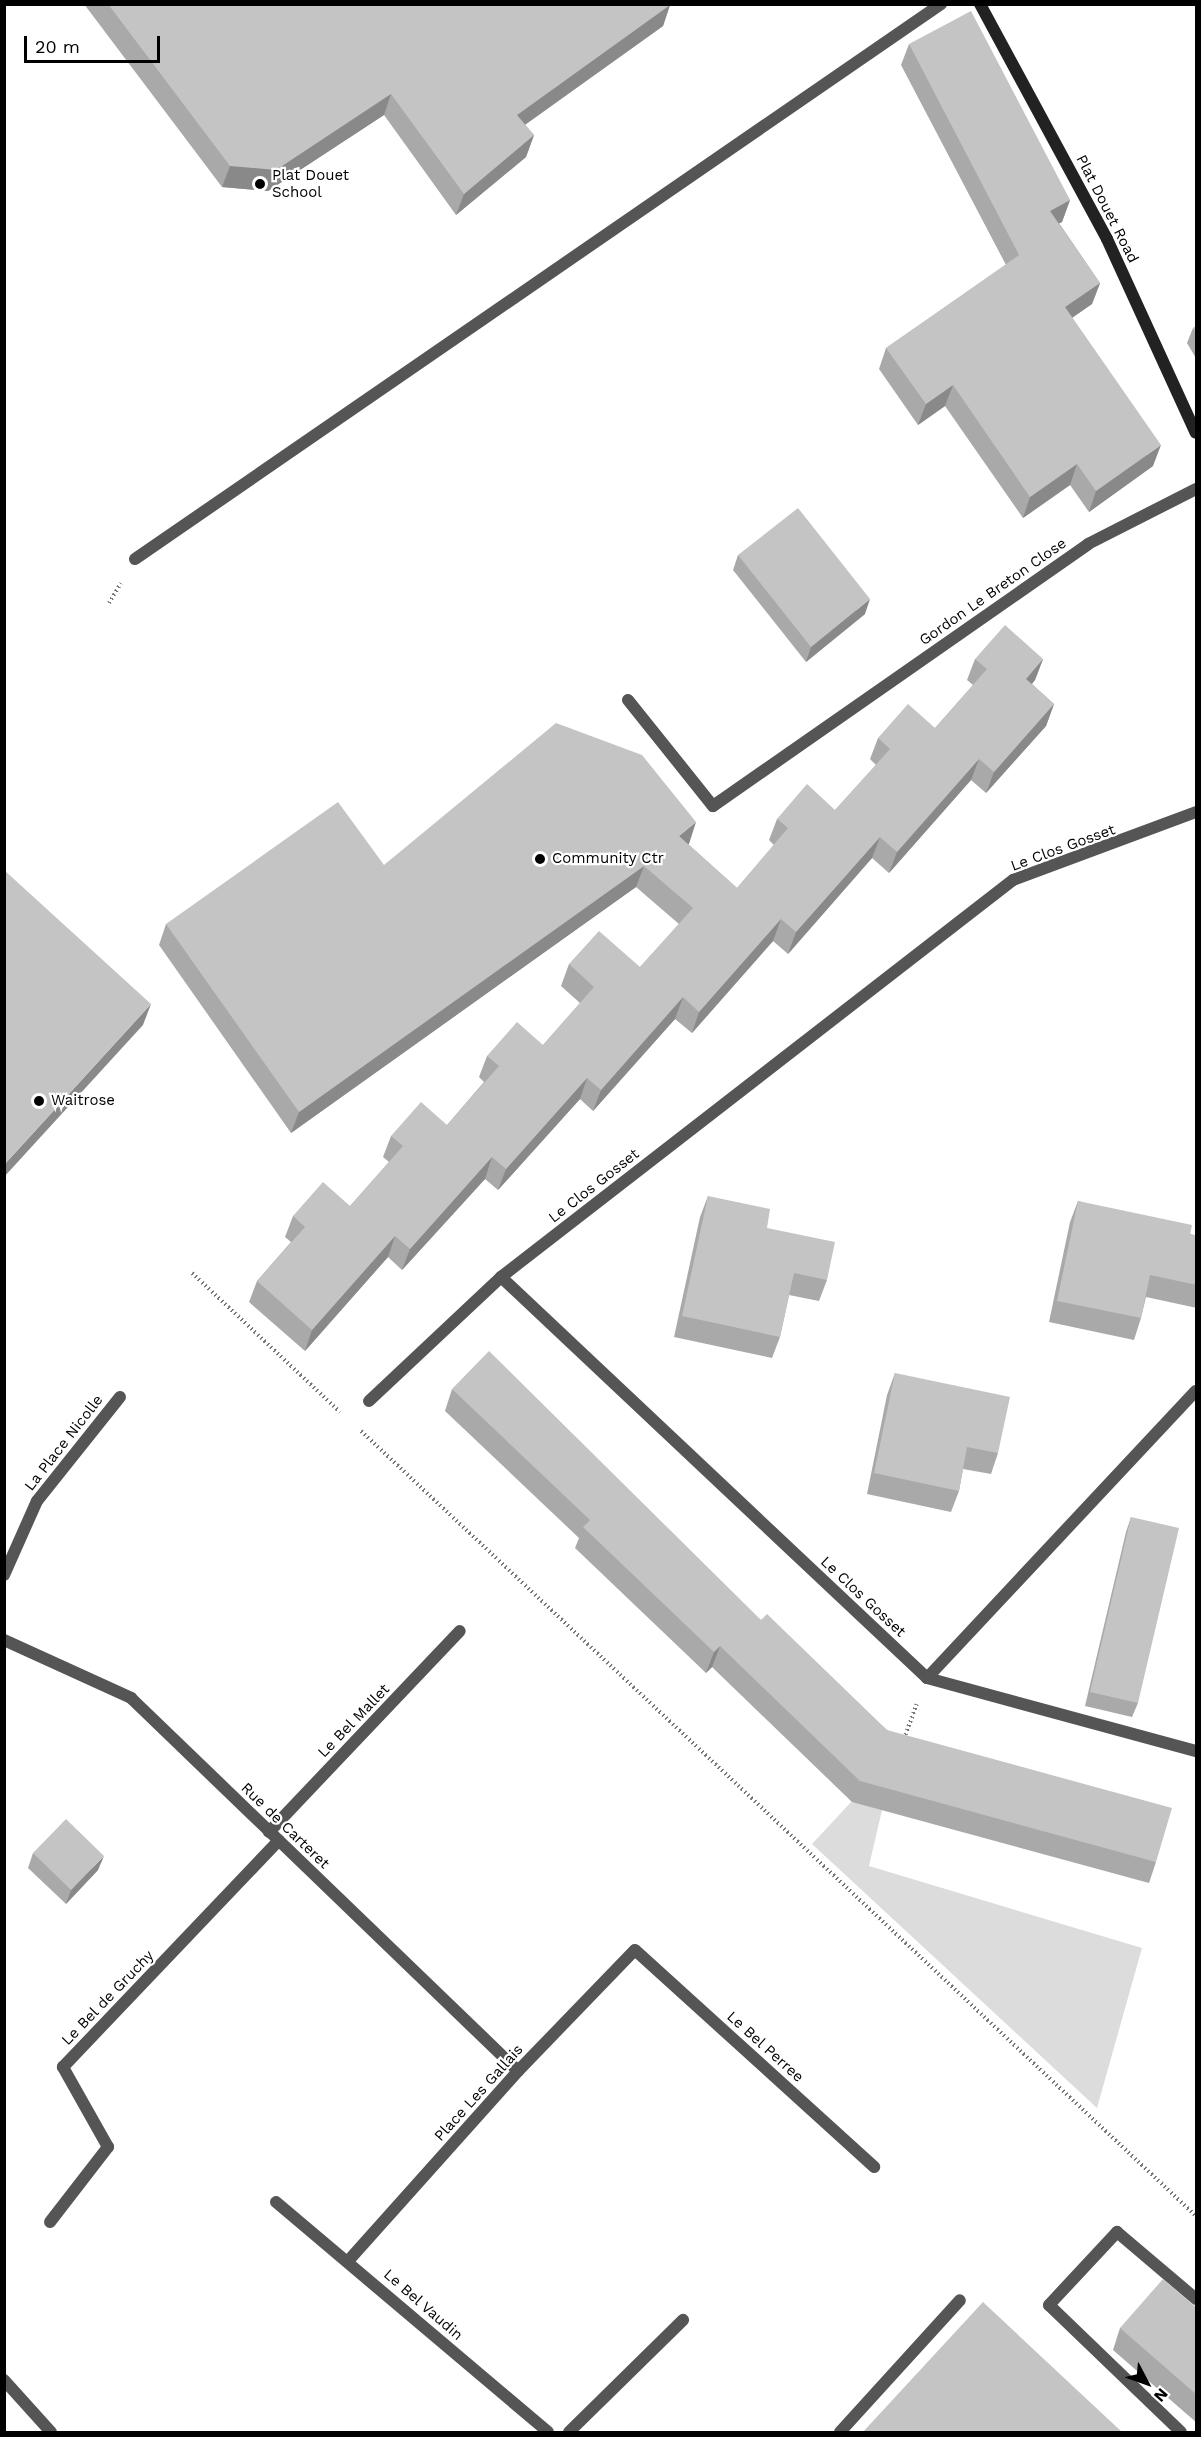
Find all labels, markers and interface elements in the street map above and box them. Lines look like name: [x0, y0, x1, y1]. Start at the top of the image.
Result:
scale bar: [27, 24, 164, 62]
text: 20 m: [35, 36, 80, 57]
street label: Plat Douet Road: [1072, 152, 1142, 266]
place label: Plat Douet School: [272, 166, 349, 201]
marker: Plat Douet School: [253, 177, 267, 191]
street label: Gordon Le Breton Close: [916, 534, 1070, 650]
street label: Le Clos Gosset: [1008, 821, 1118, 875]
place label: Community Ctr: [552, 850, 664, 868]
marker: Community Ctr: [533, 852, 547, 866]
place label: Waitrose: [51, 1092, 115, 1110]
marker: Waitrose: [32, 1094, 46, 1108]
street label: Le Clos Gosset: [545, 1145, 643, 1227]
street label: La Place Nicolle: [21, 1391, 107, 1495]
street label: Le Clos Gosset: [817, 1553, 909, 1641]
street label: Le Bel Mallet: [314, 1680, 394, 1762]
street label: Rue de Carteret: [237, 1779, 333, 1873]
street label: Le Bel de Gruchy: [58, 1947, 158, 2049]
street label: Le Bel Perree: [723, 2008, 807, 2086]
street label: Place Les Gallais: [431, 2041, 527, 2145]
street label: Le Bel Vaudin: [379, 2265, 467, 2345]
north arrow: [1117, 2353, 1177, 2413]
text: N: [1150, 2384, 1172, 2406]

